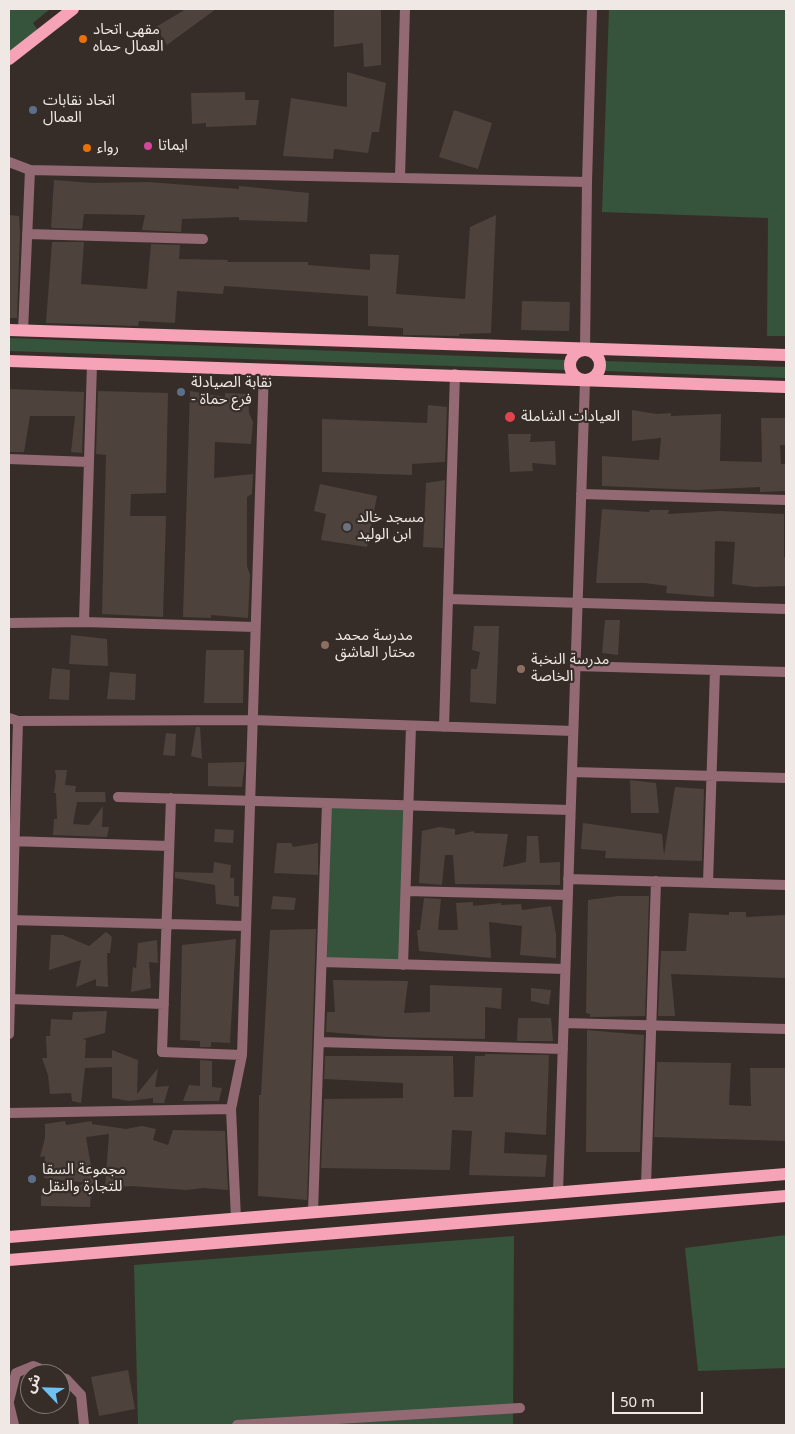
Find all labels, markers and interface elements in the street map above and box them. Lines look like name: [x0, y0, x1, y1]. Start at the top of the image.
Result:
place label: مقهى اتحاد العمال حماه: [93, 21, 164, 56]
marker: مقهى اتحاد العمال حماه: [77, 33, 89, 45]
place label: اتحاد نقابات العمال: [43, 92, 115, 127]
marker: اتحاد نقابات العمال: [27, 104, 39, 116]
place label: ايماتا: [158, 137, 188, 155]
place label: رواء: [97, 139, 119, 157]
marker: ايماتا: [142, 140, 154, 152]
marker: رواء: [81, 142, 93, 154]
place label: نقابة الصيادلة - فرع حماة: [191, 374, 272, 409]
marker: نقابة الصيادلة - فرع حماة: [175, 386, 187, 398]
place label: العيادات الشاملة: [521, 408, 620, 426]
marker: العيادات الشاملة: [503, 410, 517, 424]
place label: مسجد خالد ابن الوليد: [357, 509, 424, 544]
marker: مسجد خالد ابن الوليد: [341, 521, 353, 533]
place label: مدرسة محمد مختار العاشق: [335, 627, 415, 662]
marker: مدرسة محمد مختار العاشق: [319, 639, 331, 651]
place label: مدرسة النخبة الخاصة: [531, 651, 609, 686]
marker: مدرسة النخبة الخاصة: [515, 663, 527, 675]
place label: مجموعة السقا للتجارة والنقل: [42, 1161, 126, 1196]
marker: مجموعة السقا للتجارة والنقل: [26, 1173, 38, 1185]
north arrow: [20, 1364, 70, 1414]
text: ش: [19, 1370, 44, 1396]
scale bar: [615, 1382, 706, 1414]
text: 50 m: [620, 1391, 655, 1411]

